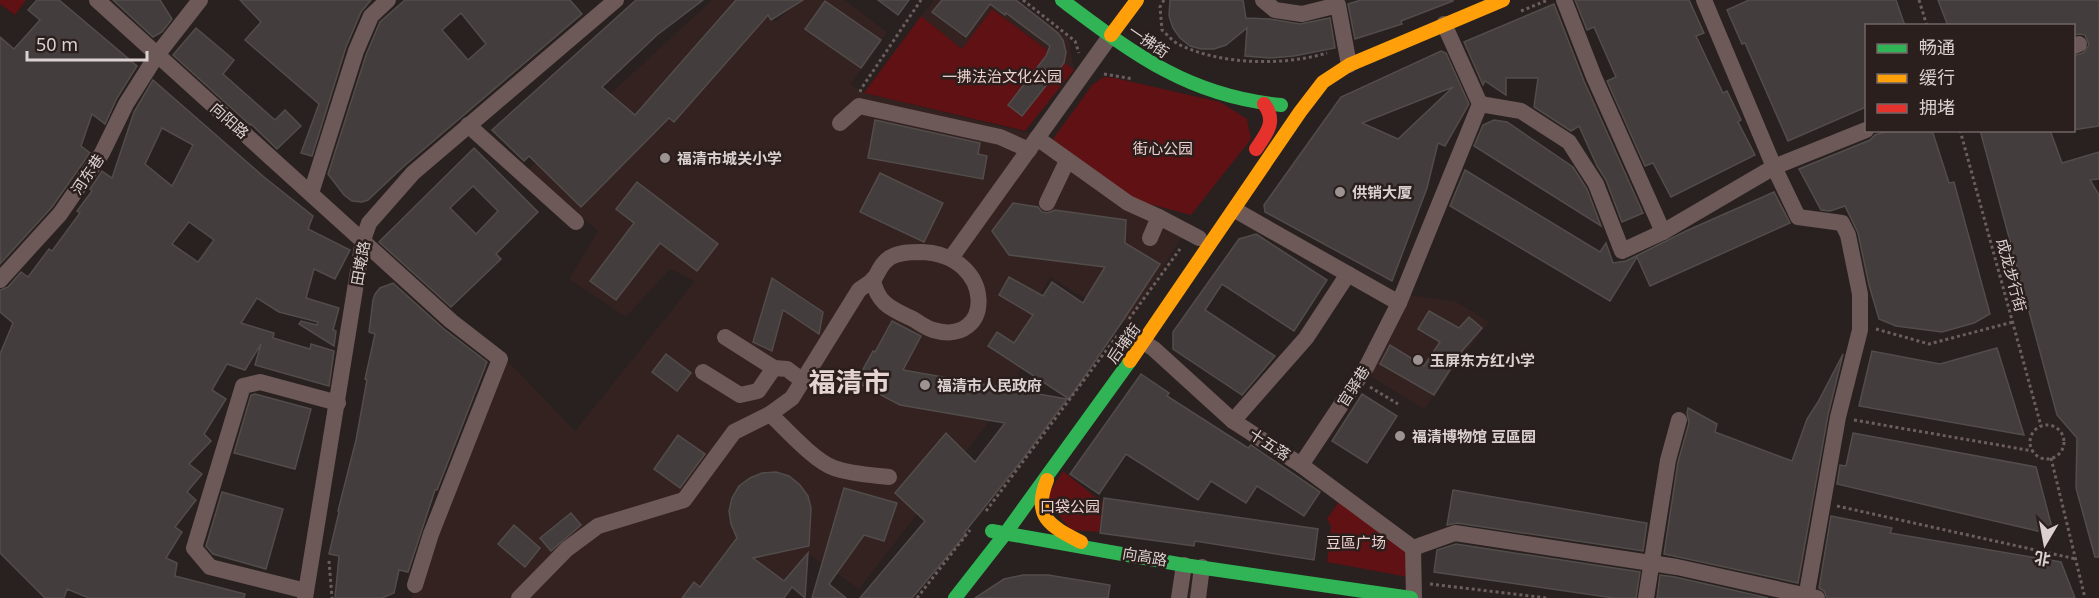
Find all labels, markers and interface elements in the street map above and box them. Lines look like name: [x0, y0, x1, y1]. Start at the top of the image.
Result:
street label: 一拂街: [1125, 20, 1173, 62]
scale bar: [27, 24, 147, 62]
legend: [1865, 24, 2075, 132]
text: 50 m: [36, 32, 78, 56]
text: 畅通: [1919, 35, 1955, 59]
text: 缓行: [1919, 65, 1955, 89]
park label: 一拂法治文化公园: [942, 66, 1062, 86]
text: 拥堵: [1919, 95, 1955, 119]
street label: 向阳路: [207, 98, 253, 142]
park label: 街心公园: [1133, 138, 1193, 158]
place label: 福清市城关小学: [677, 148, 782, 168]
street label: 河东巷: [66, 150, 108, 198]
marker: 福清市城关小学: [658, 151, 672, 165]
place label: 供销大厦: [1352, 182, 1412, 202]
marker: 供销大厦: [1333, 185, 1347, 199]
street label: 成龙步行街: [1993, 236, 2031, 314]
street label: 田墘路: [346, 239, 374, 287]
street label: 后埔街: [1102, 319, 1144, 367]
place label: 玉屏东方红小学: [1430, 350, 1535, 370]
marker: 玉屏东方红小学: [1411, 353, 1425, 367]
street label: 官驿巷: [1332, 362, 1374, 410]
district label: 福清市: [809, 363, 890, 400]
place label: 福清市人民政府: [937, 375, 1042, 395]
marker: 福清市人民政府: [918, 378, 932, 392]
street label: 十五落: [1246, 423, 1294, 465]
place label: 福清博物馆 豆區园: [1412, 426, 1536, 446]
marker: 福清博物馆 豆區园: [1393, 429, 1407, 443]
park label: 口袋公园: [1040, 496, 1100, 516]
north arrow: [2015, 514, 2075, 574]
park label: 豆區广场: [1326, 532, 1386, 552]
street label: 向高路: [1121, 542, 1169, 570]
text: 北: [2033, 547, 2052, 571]

